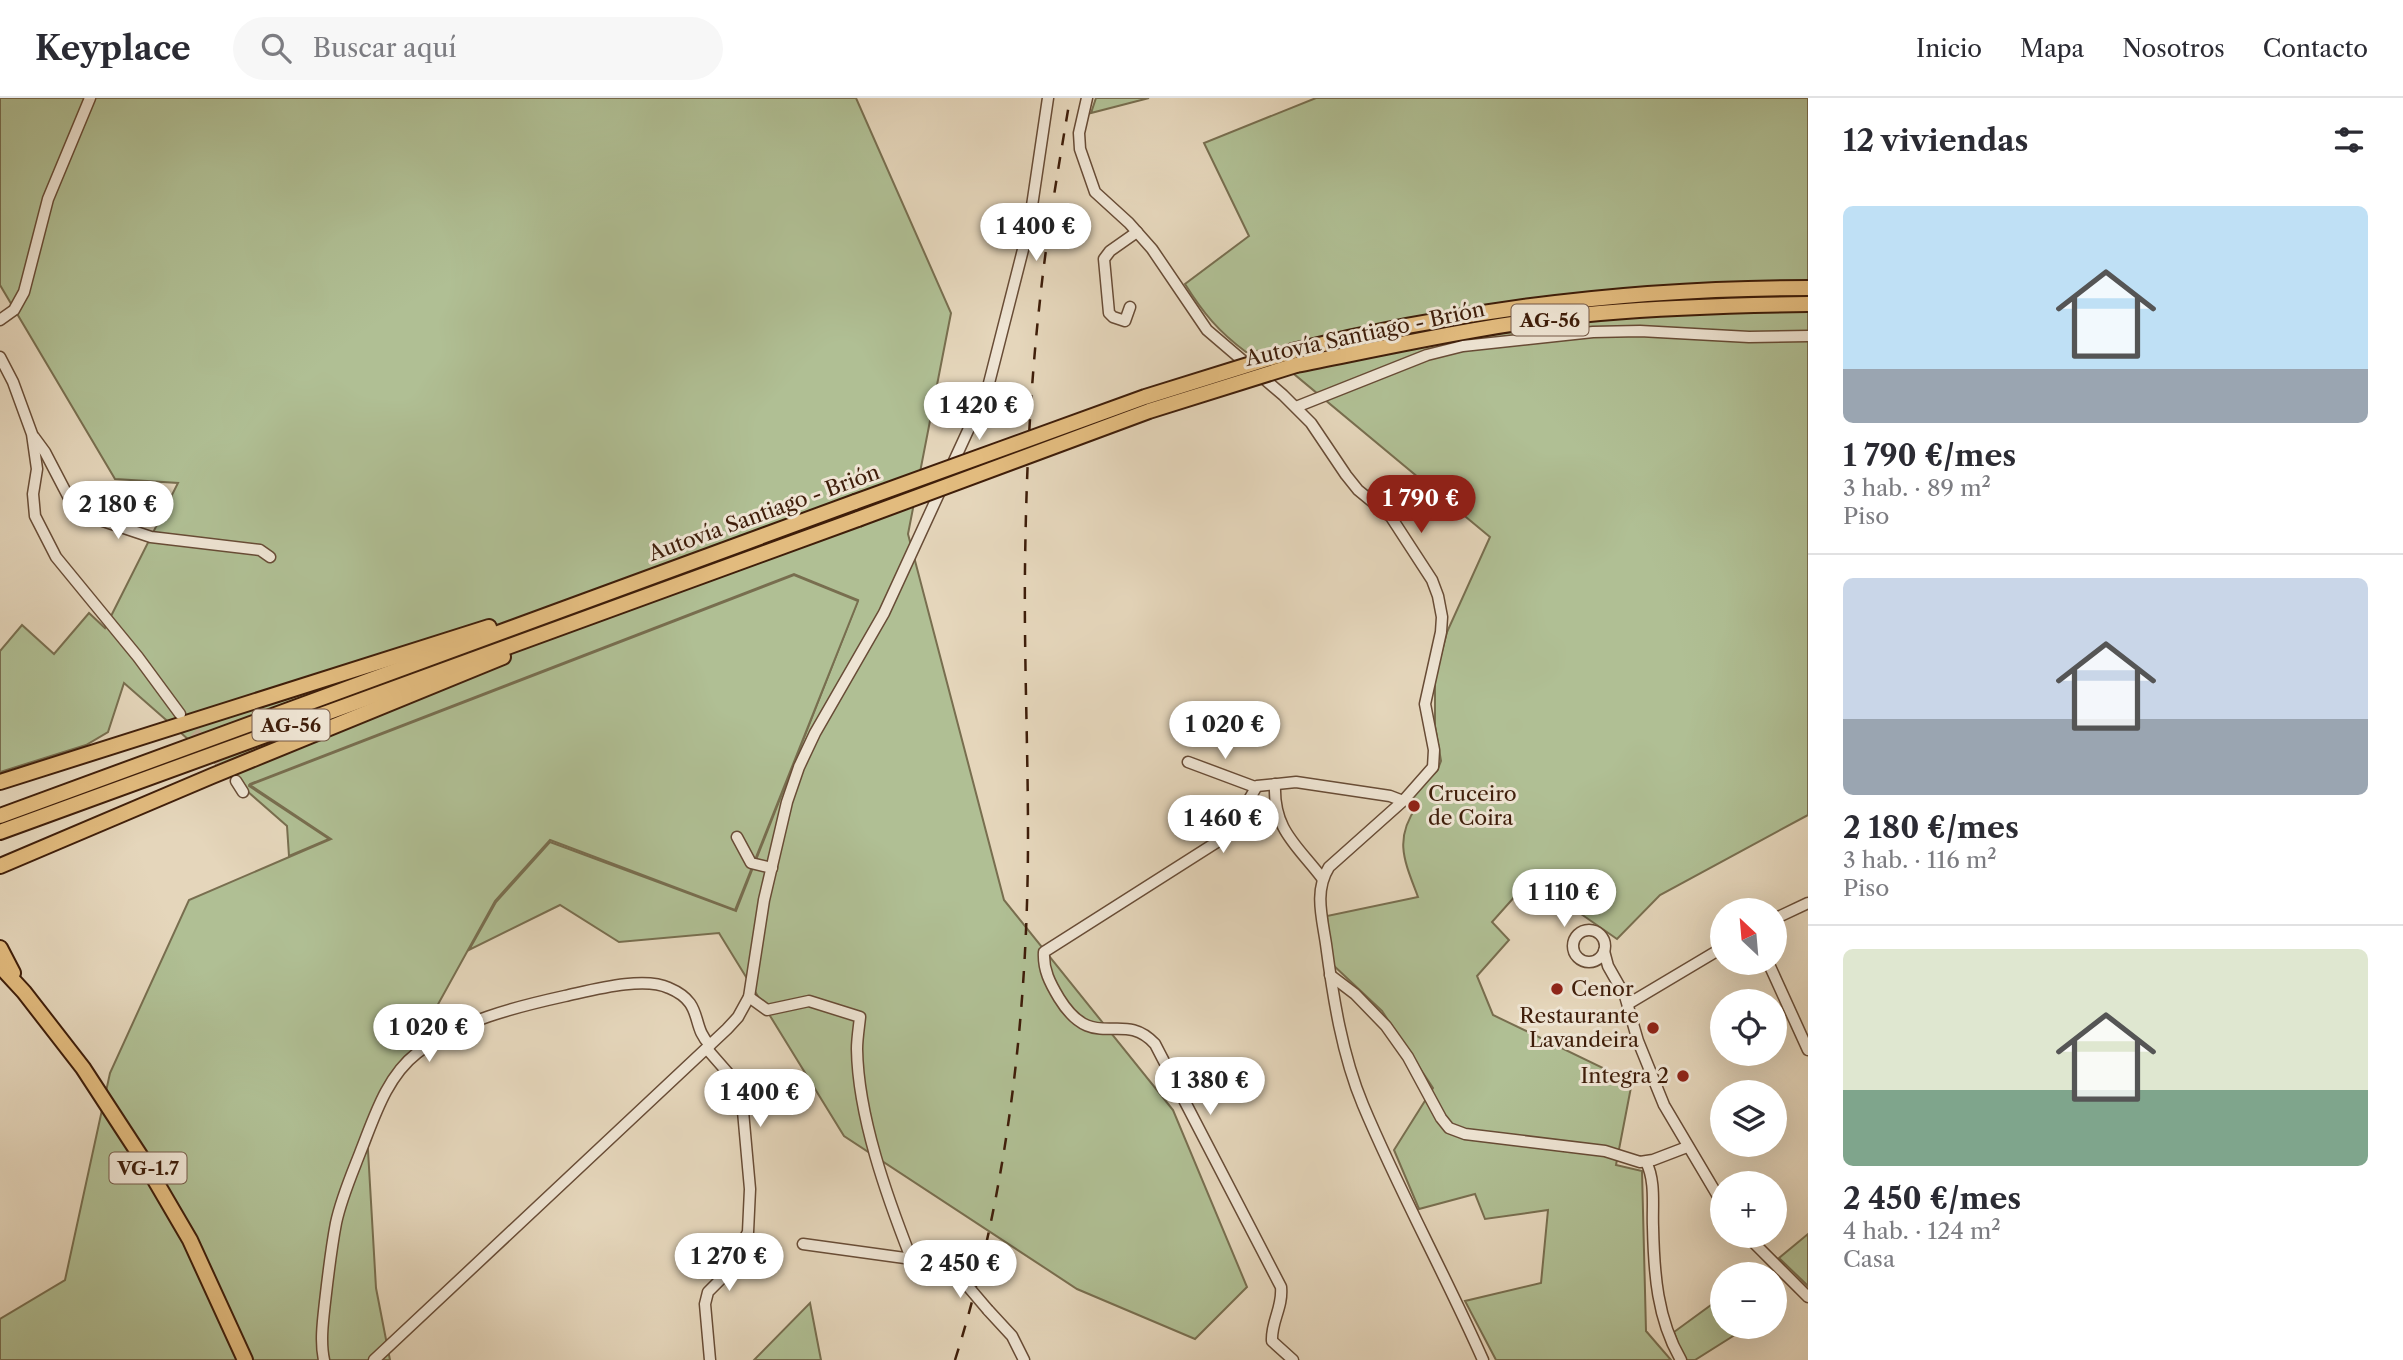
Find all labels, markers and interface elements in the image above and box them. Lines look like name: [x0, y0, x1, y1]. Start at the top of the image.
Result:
search box: [233, 17, 723, 80]
text: Keyplace: [35, 28, 191, 69]
icon: search: [257, 29, 295, 67]
text: Buscar aquí: [313, 32, 456, 64]
text: Inicio: [1916, 34, 1982, 63]
text: Mapa: [2020, 34, 2084, 63]
text: Nosotros: [2122, 34, 2225, 63]
text: Contacto: [2263, 34, 2368, 63]
icon: filters: [2330, 121, 2368, 159]
text: 12 viviendas: [1843, 122, 2028, 159]
pin: 1 400 €: [971, 204, 1101, 263]
text: 1 400 €: [996, 212, 1076, 240]
icon: home: [2043, 251, 2169, 377]
street label: Autovía Santiago - Brión: [1242, 296, 1487, 371]
road number: AG-56: [1512, 304, 1588, 336]
pin: 1 420 €: [914, 382, 1044, 442]
text: 1 420 €: [940, 391, 1018, 419]
text: 1 790 €/mes: [1843, 437, 2016, 474]
street label: Autovía Santiago - Brión: [644, 459, 883, 566]
text: 3 hab. · 89 m²: [1843, 474, 1991, 502]
pin: 1 790 €: [1356, 476, 1486, 535]
pin: 2 180 €: [53, 482, 183, 541]
text: 1 790 €: [1383, 484, 1459, 512]
text: 2 180 €: [79, 490, 157, 518]
text: Piso: [1843, 502, 1889, 530]
icon: home: [2043, 623, 2169, 749]
pin: 1 020 €: [1160, 702, 1290, 761]
road number: AG-56: [252, 710, 330, 740]
text: 1 020 €: [1185, 710, 1265, 738]
place label: Cruceiro de Coira: [1428, 781, 1517, 830]
pin: 1 460 €: [1158, 796, 1288, 855]
marker: Cruceiro de Coira: [1406, 798, 1422, 814]
text: 1 460 €: [1184, 804, 1262, 832]
text: 2 180 €/mes: [1843, 809, 2019, 846]
text: 3 hab. · 116 m²: [1843, 846, 1997, 874]
pin: 1 110 €: [1499, 870, 1629, 929]
text: Piso: [1843, 874, 1889, 902]
text: 1 110 €: [1528, 878, 1600, 906]
north arrow: [1710, 898, 1787, 975]
map controls: [1710, 898, 1787, 1339]
place label: Cenor: [1571, 976, 1634, 1001]
marker: Cenor: [1549, 981, 1565, 997]
button: locate: [1710, 989, 1787, 1066]
icon: home: [2043, 994, 2169, 1120]
place label: Restaurante Lavandeira: [1519, 1003, 1640, 1052]
pin: 1 020 €: [364, 1004, 494, 1064]
text: 1 020 €: [389, 1013, 469, 1041]
marker: Restaurante Lavandeira: [1645, 1020, 1661, 1036]
pin: 1 380 €: [1145, 1058, 1275, 1117]
place label: Integra 2: [1580, 1063, 1669, 1088]
text: 1 380 €: [1171, 1066, 1249, 1094]
marker: Integra 2: [1675, 1068, 1691, 1084]
pin: 1 400 €: [695, 1070, 825, 1129]
text: 1 400 €: [720, 1078, 800, 1106]
button: layers: [1710, 1080, 1787, 1157]
road number: VG-1.7: [110, 1152, 186, 1184]
button: +: [1710, 1171, 1787, 1248]
text: 2 450 €/mes: [1843, 1180, 2021, 1217]
text: 4 hab. · 124 m²: [1843, 1217, 2001, 1245]
pin: 1 270 €: [664, 1234, 794, 1293]
pin: 2 450 €: [895, 1240, 1025, 1300]
text: 1 270 €: [691, 1242, 767, 1270]
text: Casa: [1843, 1245, 1895, 1273]
text: 2 450 €: [920, 1249, 1000, 1277]
button: −: [1710, 1262, 1787, 1339]

